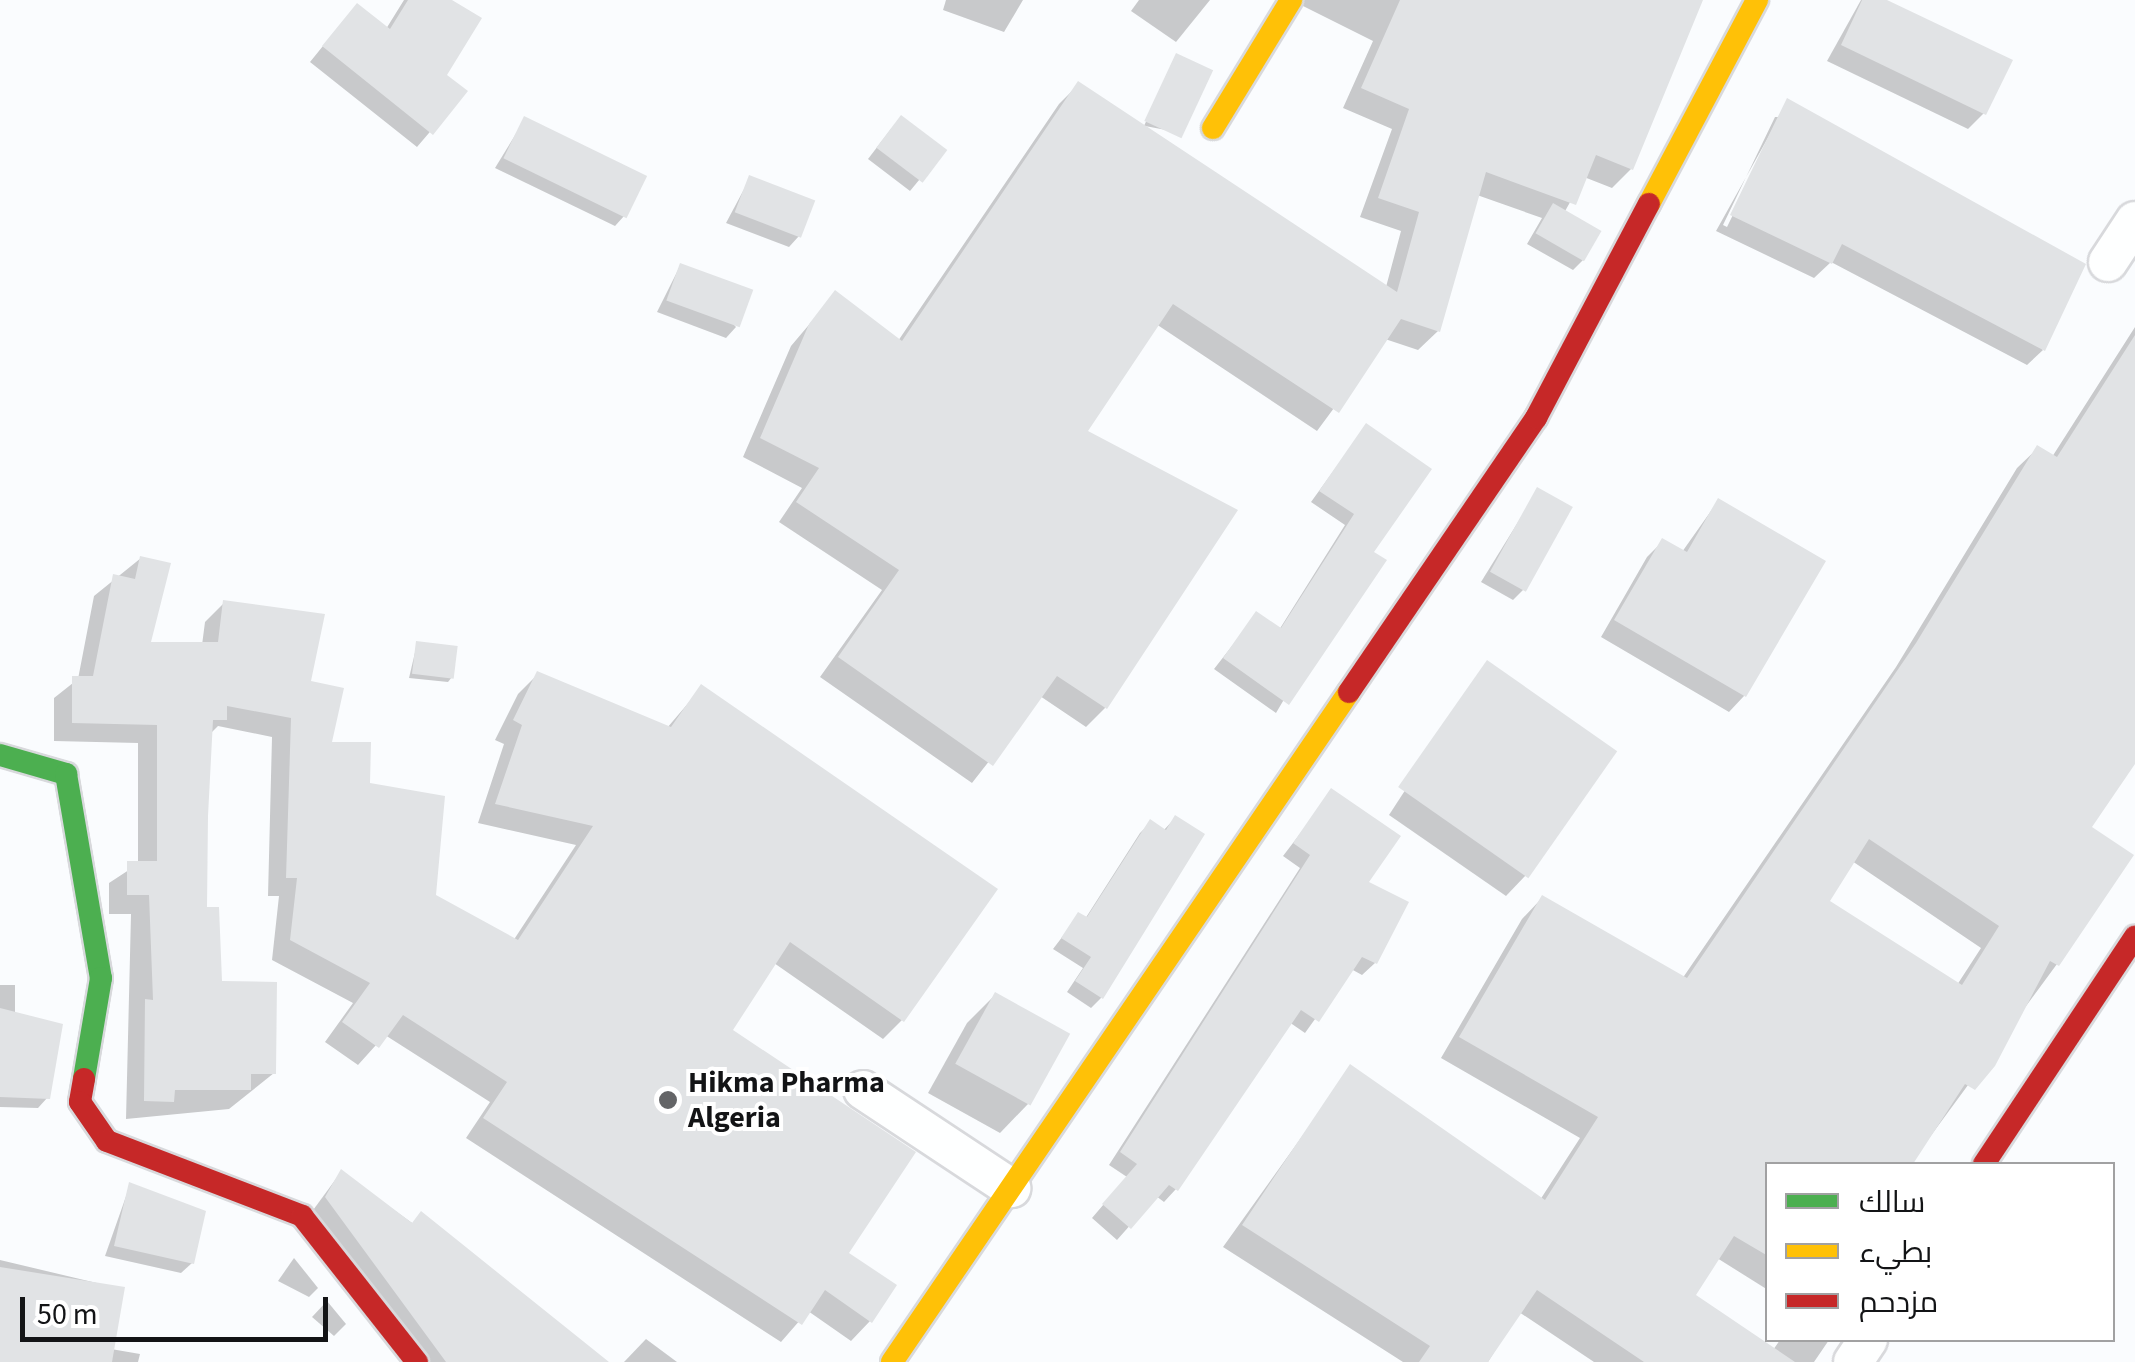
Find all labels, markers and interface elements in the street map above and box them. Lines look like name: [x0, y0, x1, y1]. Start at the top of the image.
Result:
place label: Hikma Pharma Algeria: [688, 1065, 885, 1136]
marker: Hikma Pharma Algeria: [657, 1089, 679, 1111]
legend: [1765, 1162, 2115, 1342]
text: سالك: [1859, 1181, 1925, 1224]
text: بطيء: [1859, 1231, 1932, 1274]
scale bar: [25, 1277, 332, 1339]
text: مزدحم: [1859, 1281, 1938, 1324]
text: 50 m: [37, 1293, 98, 1336]

